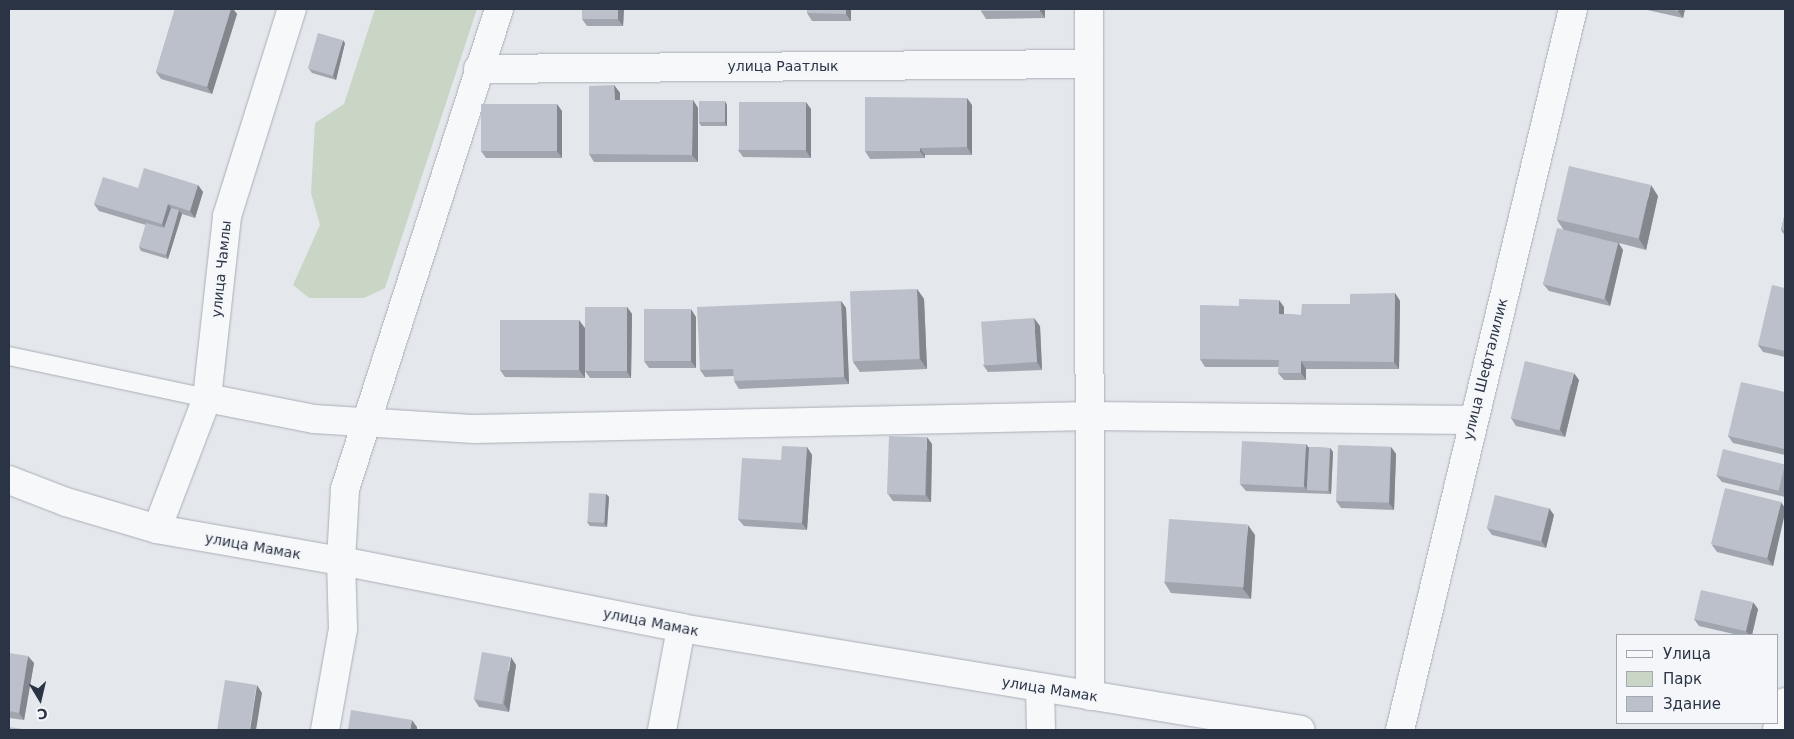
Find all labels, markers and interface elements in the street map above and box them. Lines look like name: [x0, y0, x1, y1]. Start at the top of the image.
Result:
street label: улица Раатлык: [727, 58, 839, 74]
street label: улица Чамлы: [208, 220, 234, 318]
street label: улица Шефталилик: [1459, 296, 1511, 442]
street label: улица Мамак: [204, 529, 302, 563]
street label: улица Мамак: [602, 604, 700, 640]
legend: [1616, 634, 1779, 724]
text: Улица: [1663, 645, 1711, 663]
text: Парк: [1663, 670, 1702, 688]
street label: улица Мамак: [1001, 673, 1099, 705]
north arrow: [15, 674, 65, 724]
text: Здание: [1663, 695, 1721, 713]
text: С: [36, 705, 49, 723]

